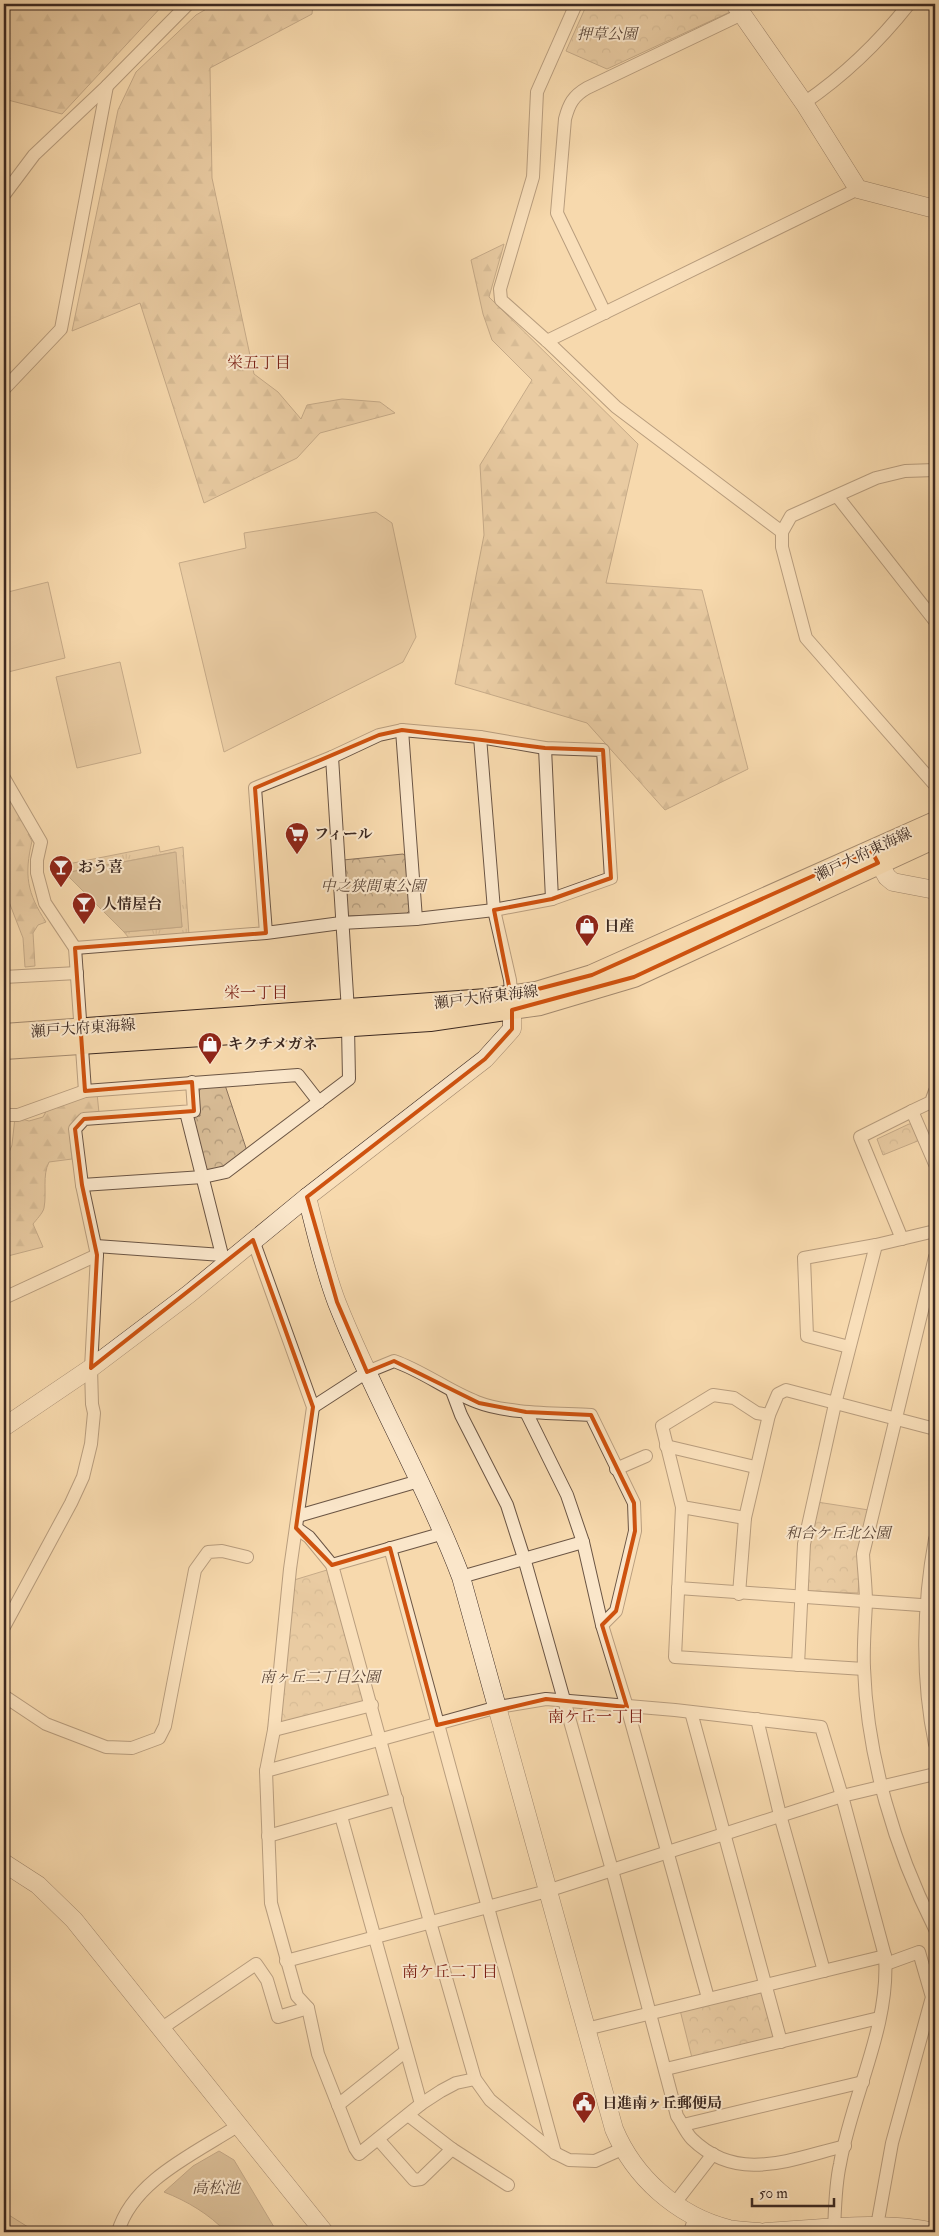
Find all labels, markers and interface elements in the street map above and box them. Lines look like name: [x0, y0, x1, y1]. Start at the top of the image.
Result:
park label: 押草公園: [577, 25, 640, 44]
district label: 栄五丁目: [227, 353, 291, 373]
supermarket icon: フィール: [284, 821, 310, 855]
street label: 瀬戸大府東海線: [812, 824, 915, 885]
place label: フィール: [314, 825, 373, 844]
bar icon: おう喜: [48, 854, 74, 888]
place label: おう喜: [78, 858, 123, 877]
park label: 中之狭間東公園: [320, 877, 428, 896]
bar icon: 人情屋台: [71, 891, 97, 925]
place label: 人情屋台: [102, 895, 162, 914]
shop icon: 日産: [574, 913, 600, 947]
place label: 日産: [604, 917, 634, 936]
street label: 瀬戸大府東海線: [433, 982, 539, 1013]
district label: 栄一丁目: [224, 983, 288, 1003]
street label: 瀬戸大府東海線: [30, 1015, 136, 1042]
shop icon: キクチメガネ: [197, 1031, 223, 1065]
place label: キクチメガネ: [228, 1035, 317, 1054]
park label: 和合ケ丘北公園: [785, 1524, 893, 1543]
park label: 南ヶ丘二丁目公園: [260, 1668, 383, 1687]
district label: 南ケ丘一丁目: [548, 1707, 644, 1727]
district label: 南ケ丘二丁目: [402, 1962, 498, 1982]
public building icon: 日進南ヶ丘郵便局: [571, 2090, 597, 2124]
place label: 日進南ヶ丘郵便局: [602, 2094, 722, 2113]
scale bar: [752, 2176, 834, 2208]
water label: 高松池: [192, 2178, 242, 2198]
text: 50 m: [759, 2184, 788, 2203]

